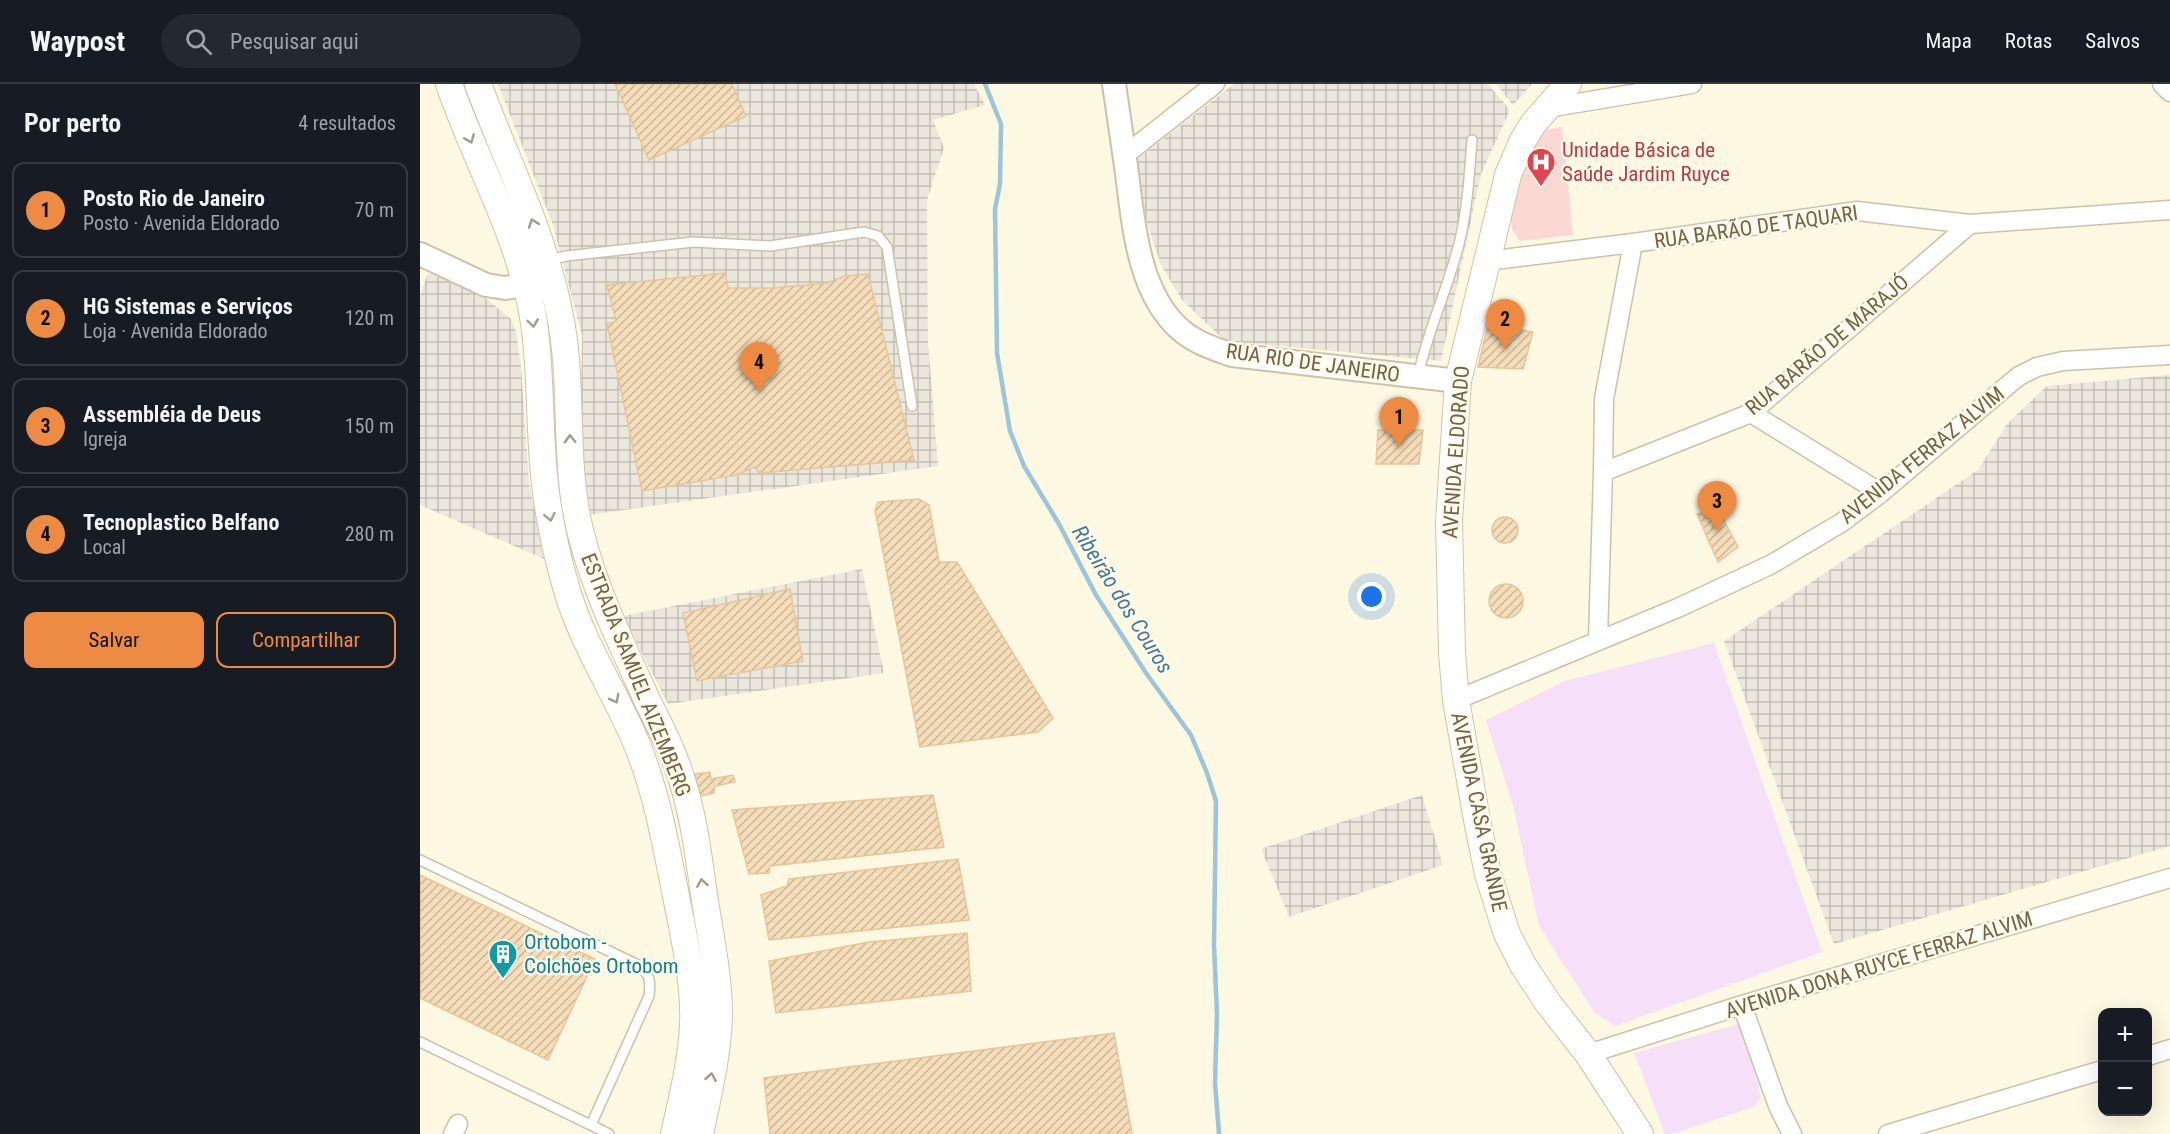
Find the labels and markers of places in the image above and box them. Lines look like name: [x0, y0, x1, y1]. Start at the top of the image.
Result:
place label: Unidade Básica de Saúde Jardim Ruyce: [1562, 138, 1730, 186]
hospital icon: Unidade Básica de Saúde Jardim Ruyce: [1525, 146, 1557, 188]
pin: 2: [1486, 300, 1524, 349]
pin: 4: [740, 342, 778, 392]
pin: 1: [1380, 398, 1418, 447]
pin: 3: [1698, 482, 1736, 531]
place label: Ortobom - Colchões Ortobom: [524, 930, 679, 978]
building icon: Ortobom - Colchões Ortobom: [487, 938, 519, 980]

